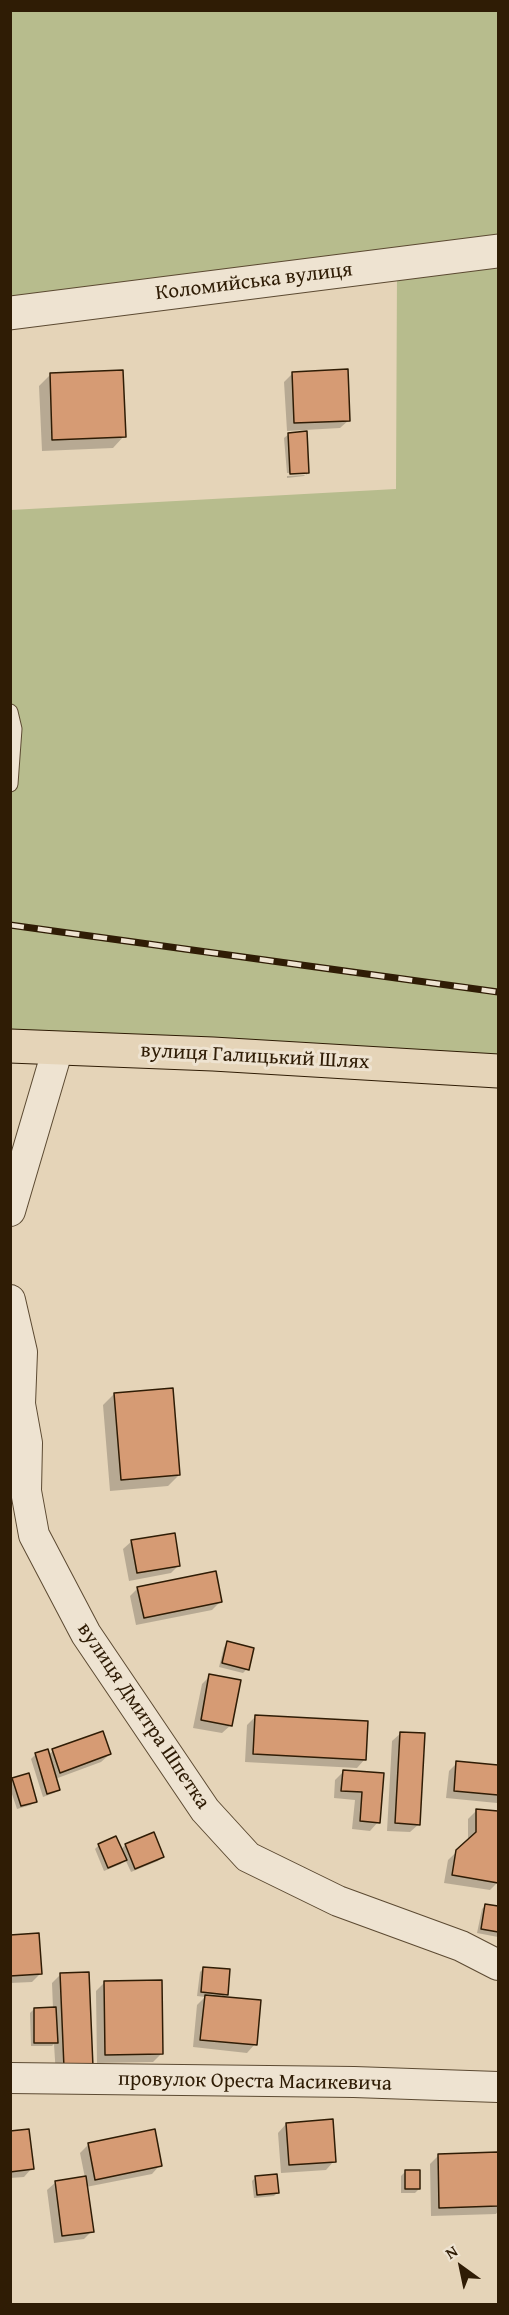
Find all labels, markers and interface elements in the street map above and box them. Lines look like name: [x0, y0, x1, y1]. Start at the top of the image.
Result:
street label: Коломийська вулиця: [154, 257, 354, 307]
street label: вулиця Галицький Шлях: [140, 1038, 370, 1076]
street label: вулиця Дмитра Шпетка: [71, 1618, 215, 1814]
street label: провулок Ореста Масикевича: [118, 2067, 392, 2097]
north arrow: [431, 2237, 491, 2297]
text: N: [440, 2239, 462, 2265]

